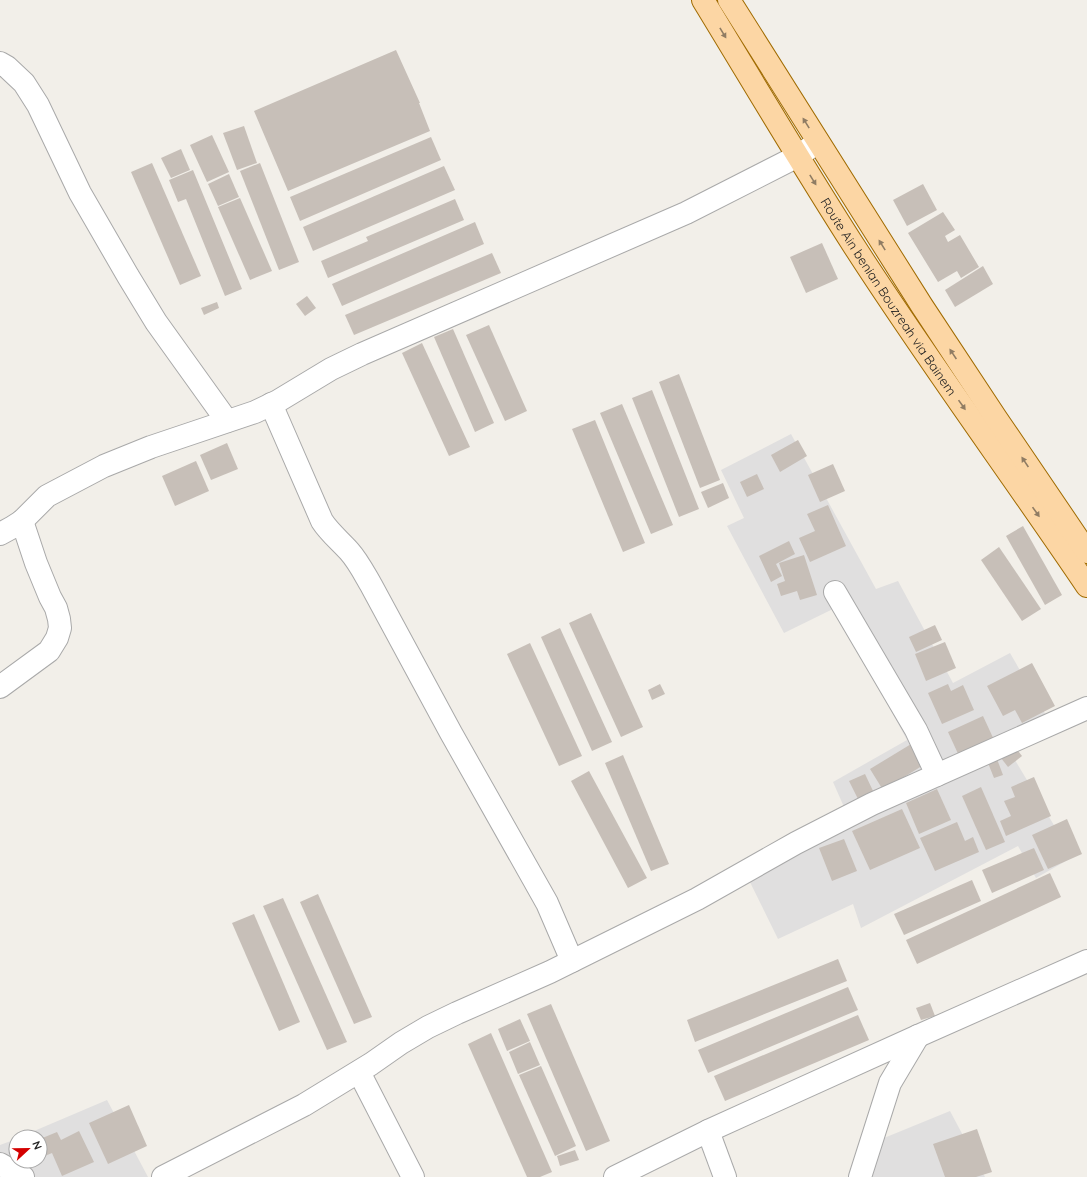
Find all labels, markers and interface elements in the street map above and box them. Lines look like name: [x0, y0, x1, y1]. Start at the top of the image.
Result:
one-way arrow: [719, 28, 727, 38]
one-way arrow: [802, 118, 810, 128]
one-way arrow: [810, 174, 817, 186]
street label: Route Ain benian Bouzreah via Bainem: [817, 195, 960, 398]
one-way arrow: [879, 239, 886, 251]
one-way arrow: [949, 349, 957, 359]
one-way arrow: [958, 400, 966, 410]
one-way arrow: [1021, 457, 1029, 467]
one-way arrow: [1032, 506, 1040, 517]
north arrow: [8, 1129, 48, 1169]
text: N: [29, 1139, 45, 1152]

